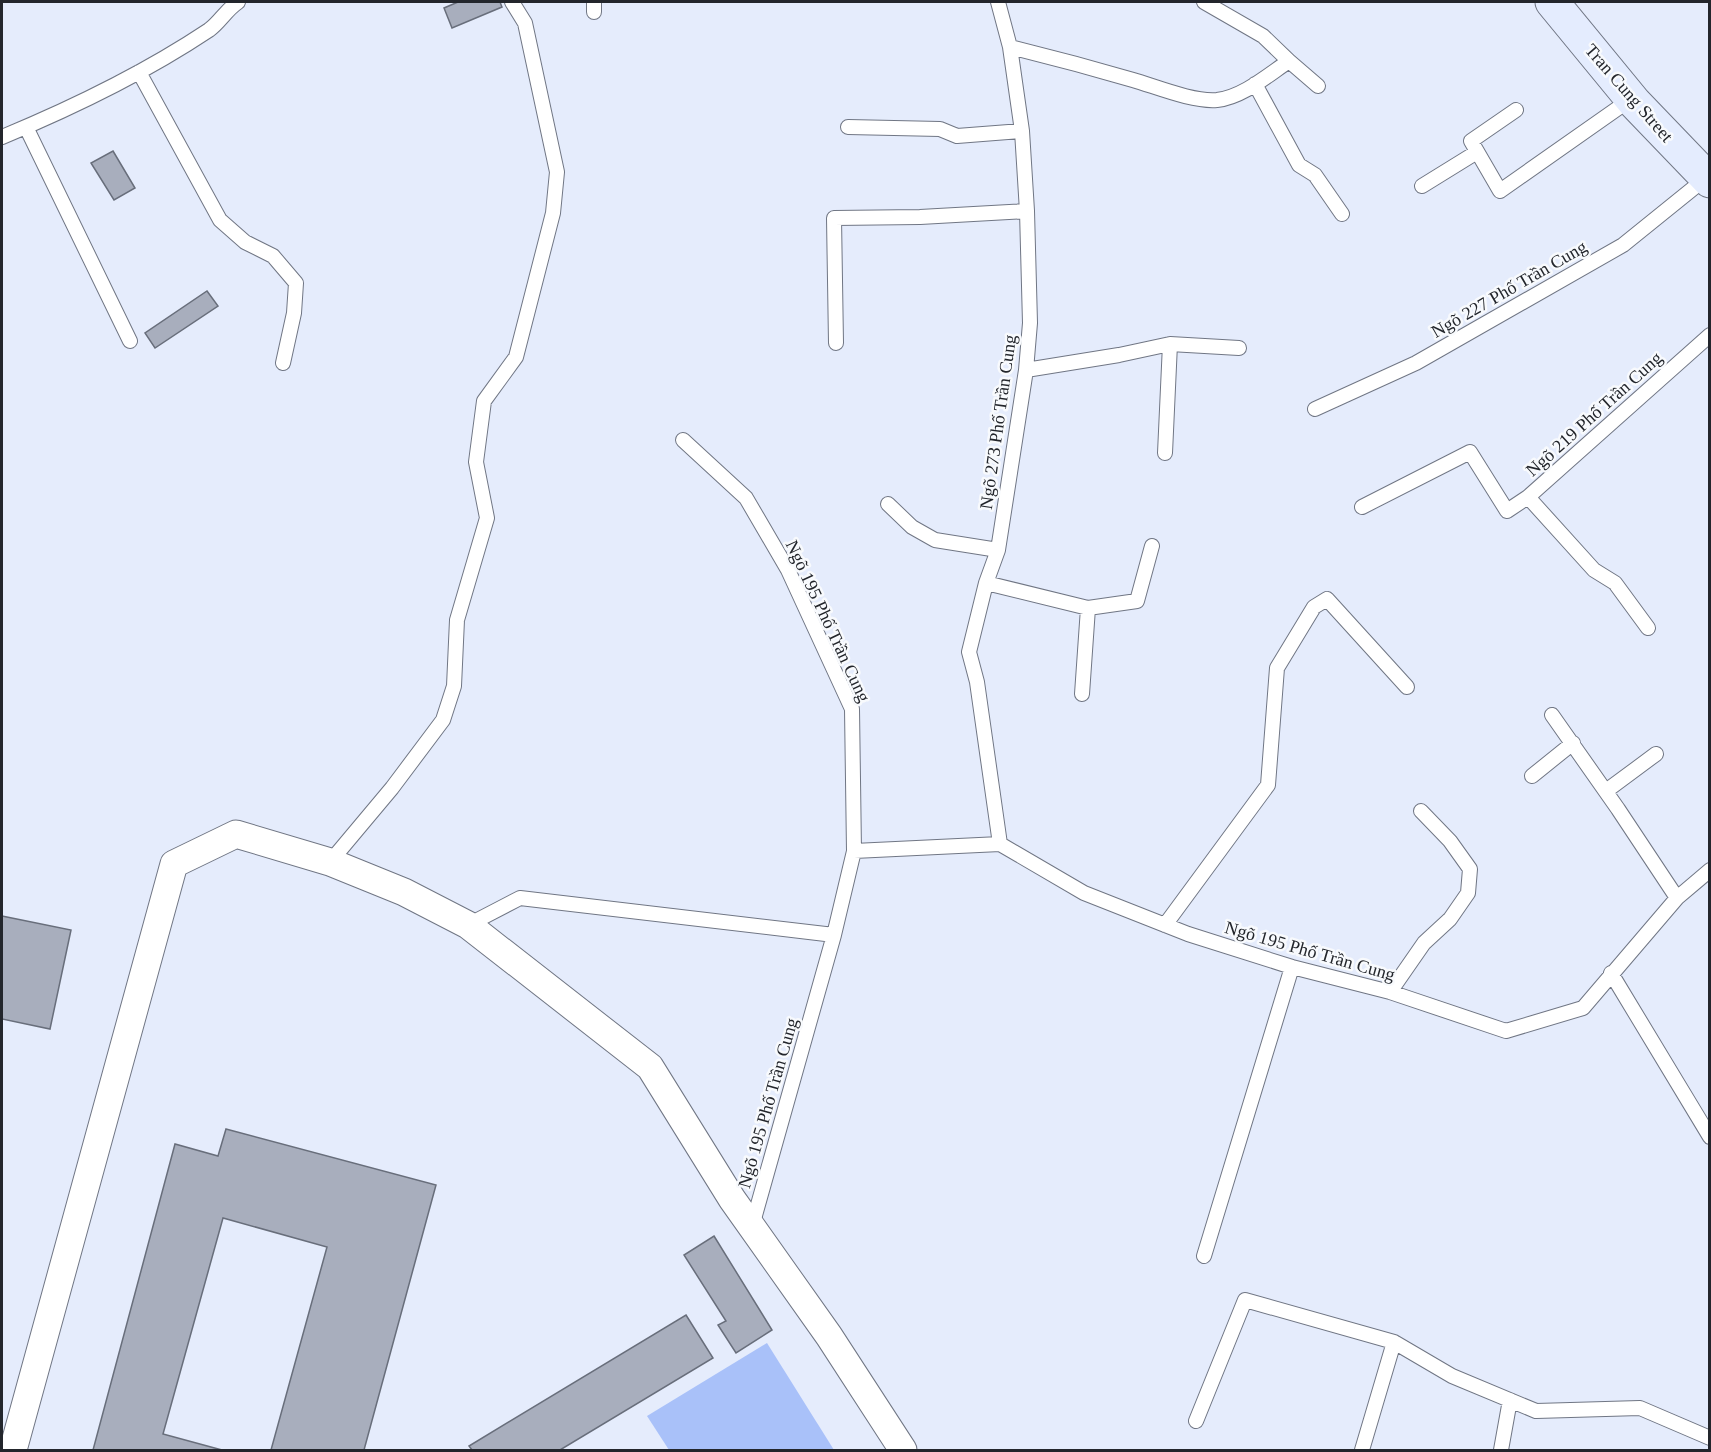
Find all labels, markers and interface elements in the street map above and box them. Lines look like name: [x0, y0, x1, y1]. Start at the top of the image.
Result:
street label: Tran Cung Street: [1581, 40, 1677, 146]
street label: Ngõ 227 Phố Trần Cung: [1428, 236, 1590, 342]
street label: Ngõ 273 Phố Trần Cung: [976, 333, 1020, 511]
street label: Ngõ 219 Phố Trần Cung: [1522, 348, 1666, 480]
street label: Ngõ 195 Phố Trần Cung: [782, 537, 874, 705]
street label: Ngõ 195 Phố Trần Cung: [1223, 917, 1397, 985]
street label: Ngõ 195 Phố Trần Cung: [734, 1016, 802, 1190]

